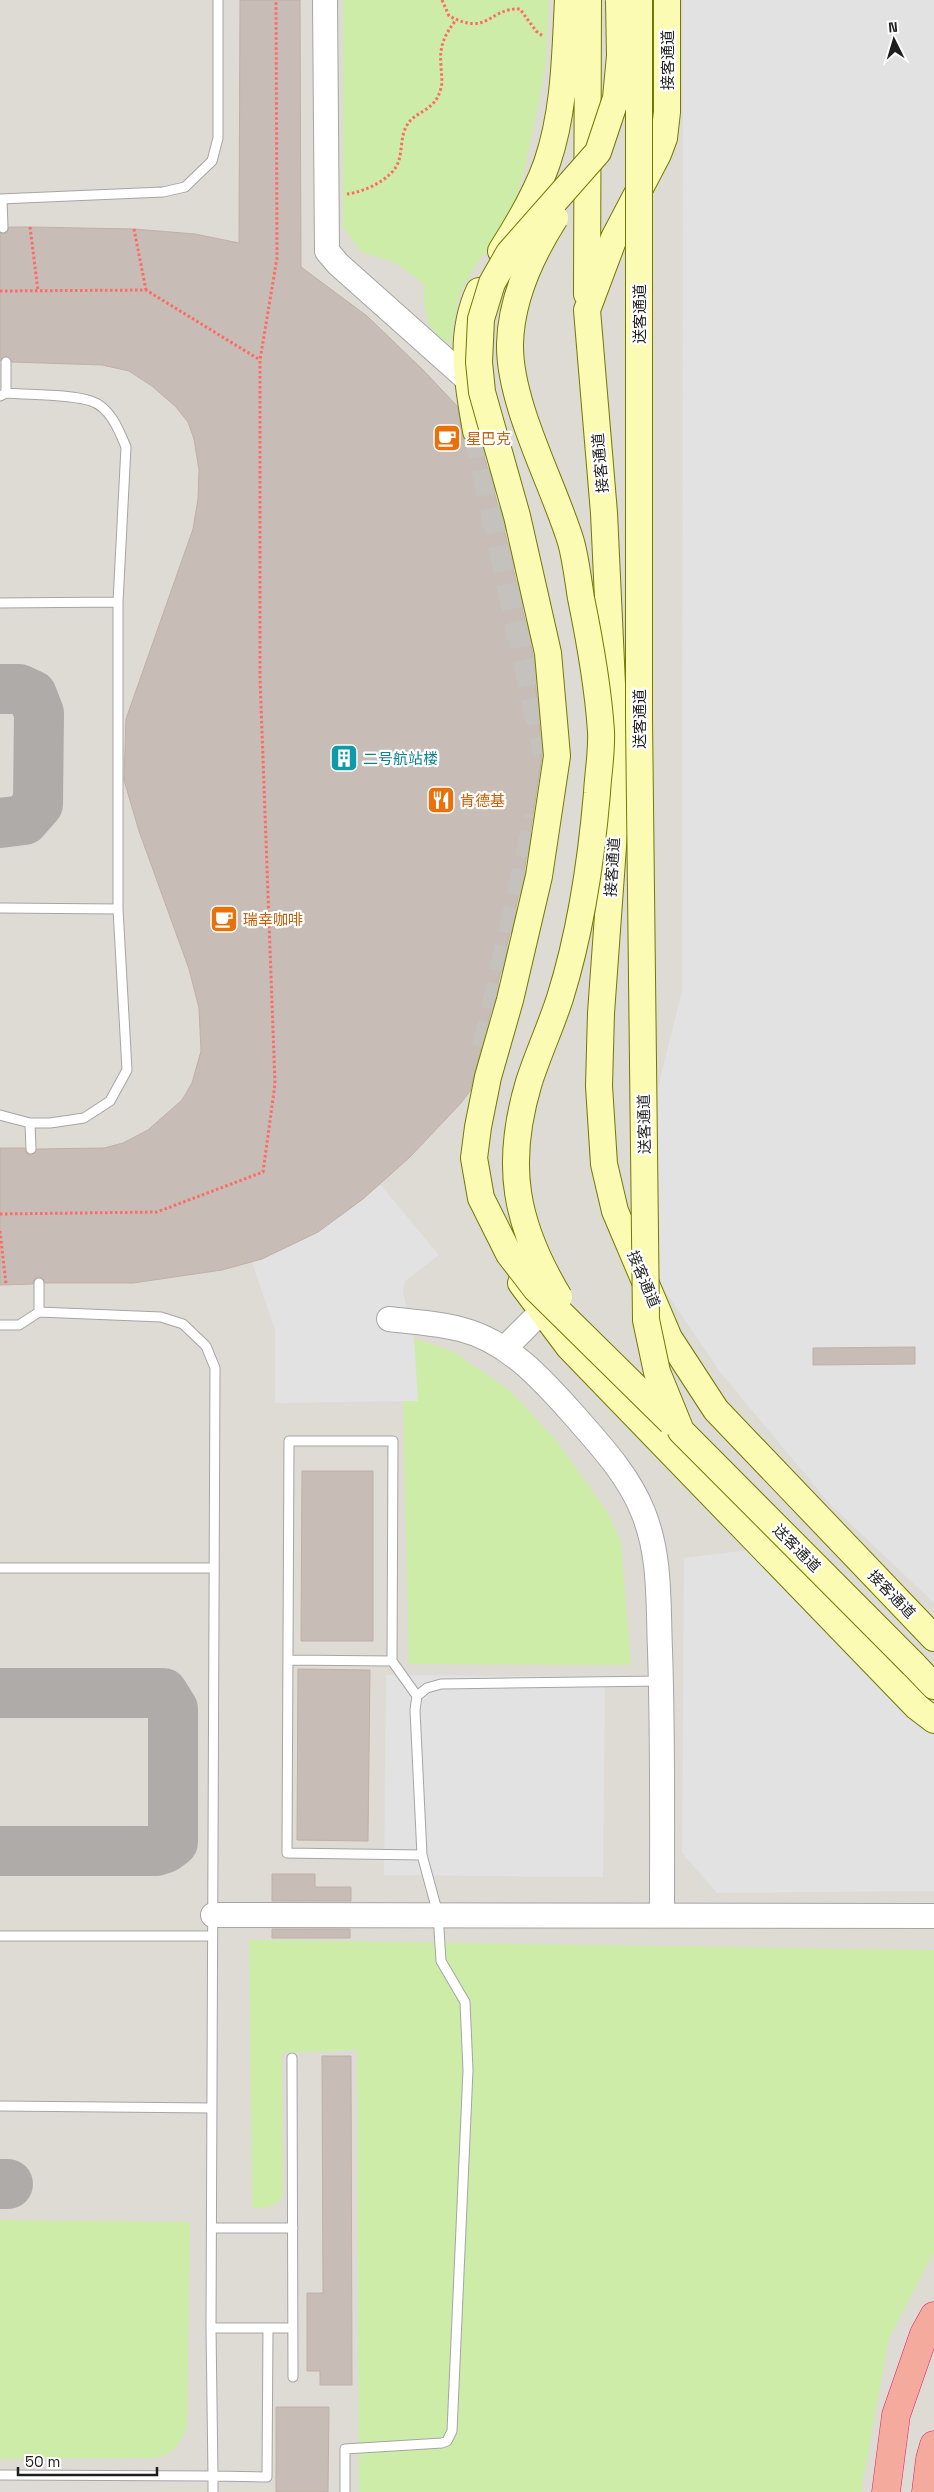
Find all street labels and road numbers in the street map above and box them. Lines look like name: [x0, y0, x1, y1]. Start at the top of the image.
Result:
street label: 接客通道: [658, 30, 677, 90]
street label: 送客通道: [630, 284, 649, 344]
street label: 接客通道: [588, 432, 612, 494]
street label: 送客通道: [630, 689, 649, 749]
street label: 接客通道: [600, 836, 624, 898]
street label: 送客通道: [634, 1094, 654, 1154]
street label: 接客通道: [624, 1248, 664, 1310]
street label: 送客通道: [769, 1520, 825, 1576]
street label: 接客通道: [864, 1566, 920, 1622]

